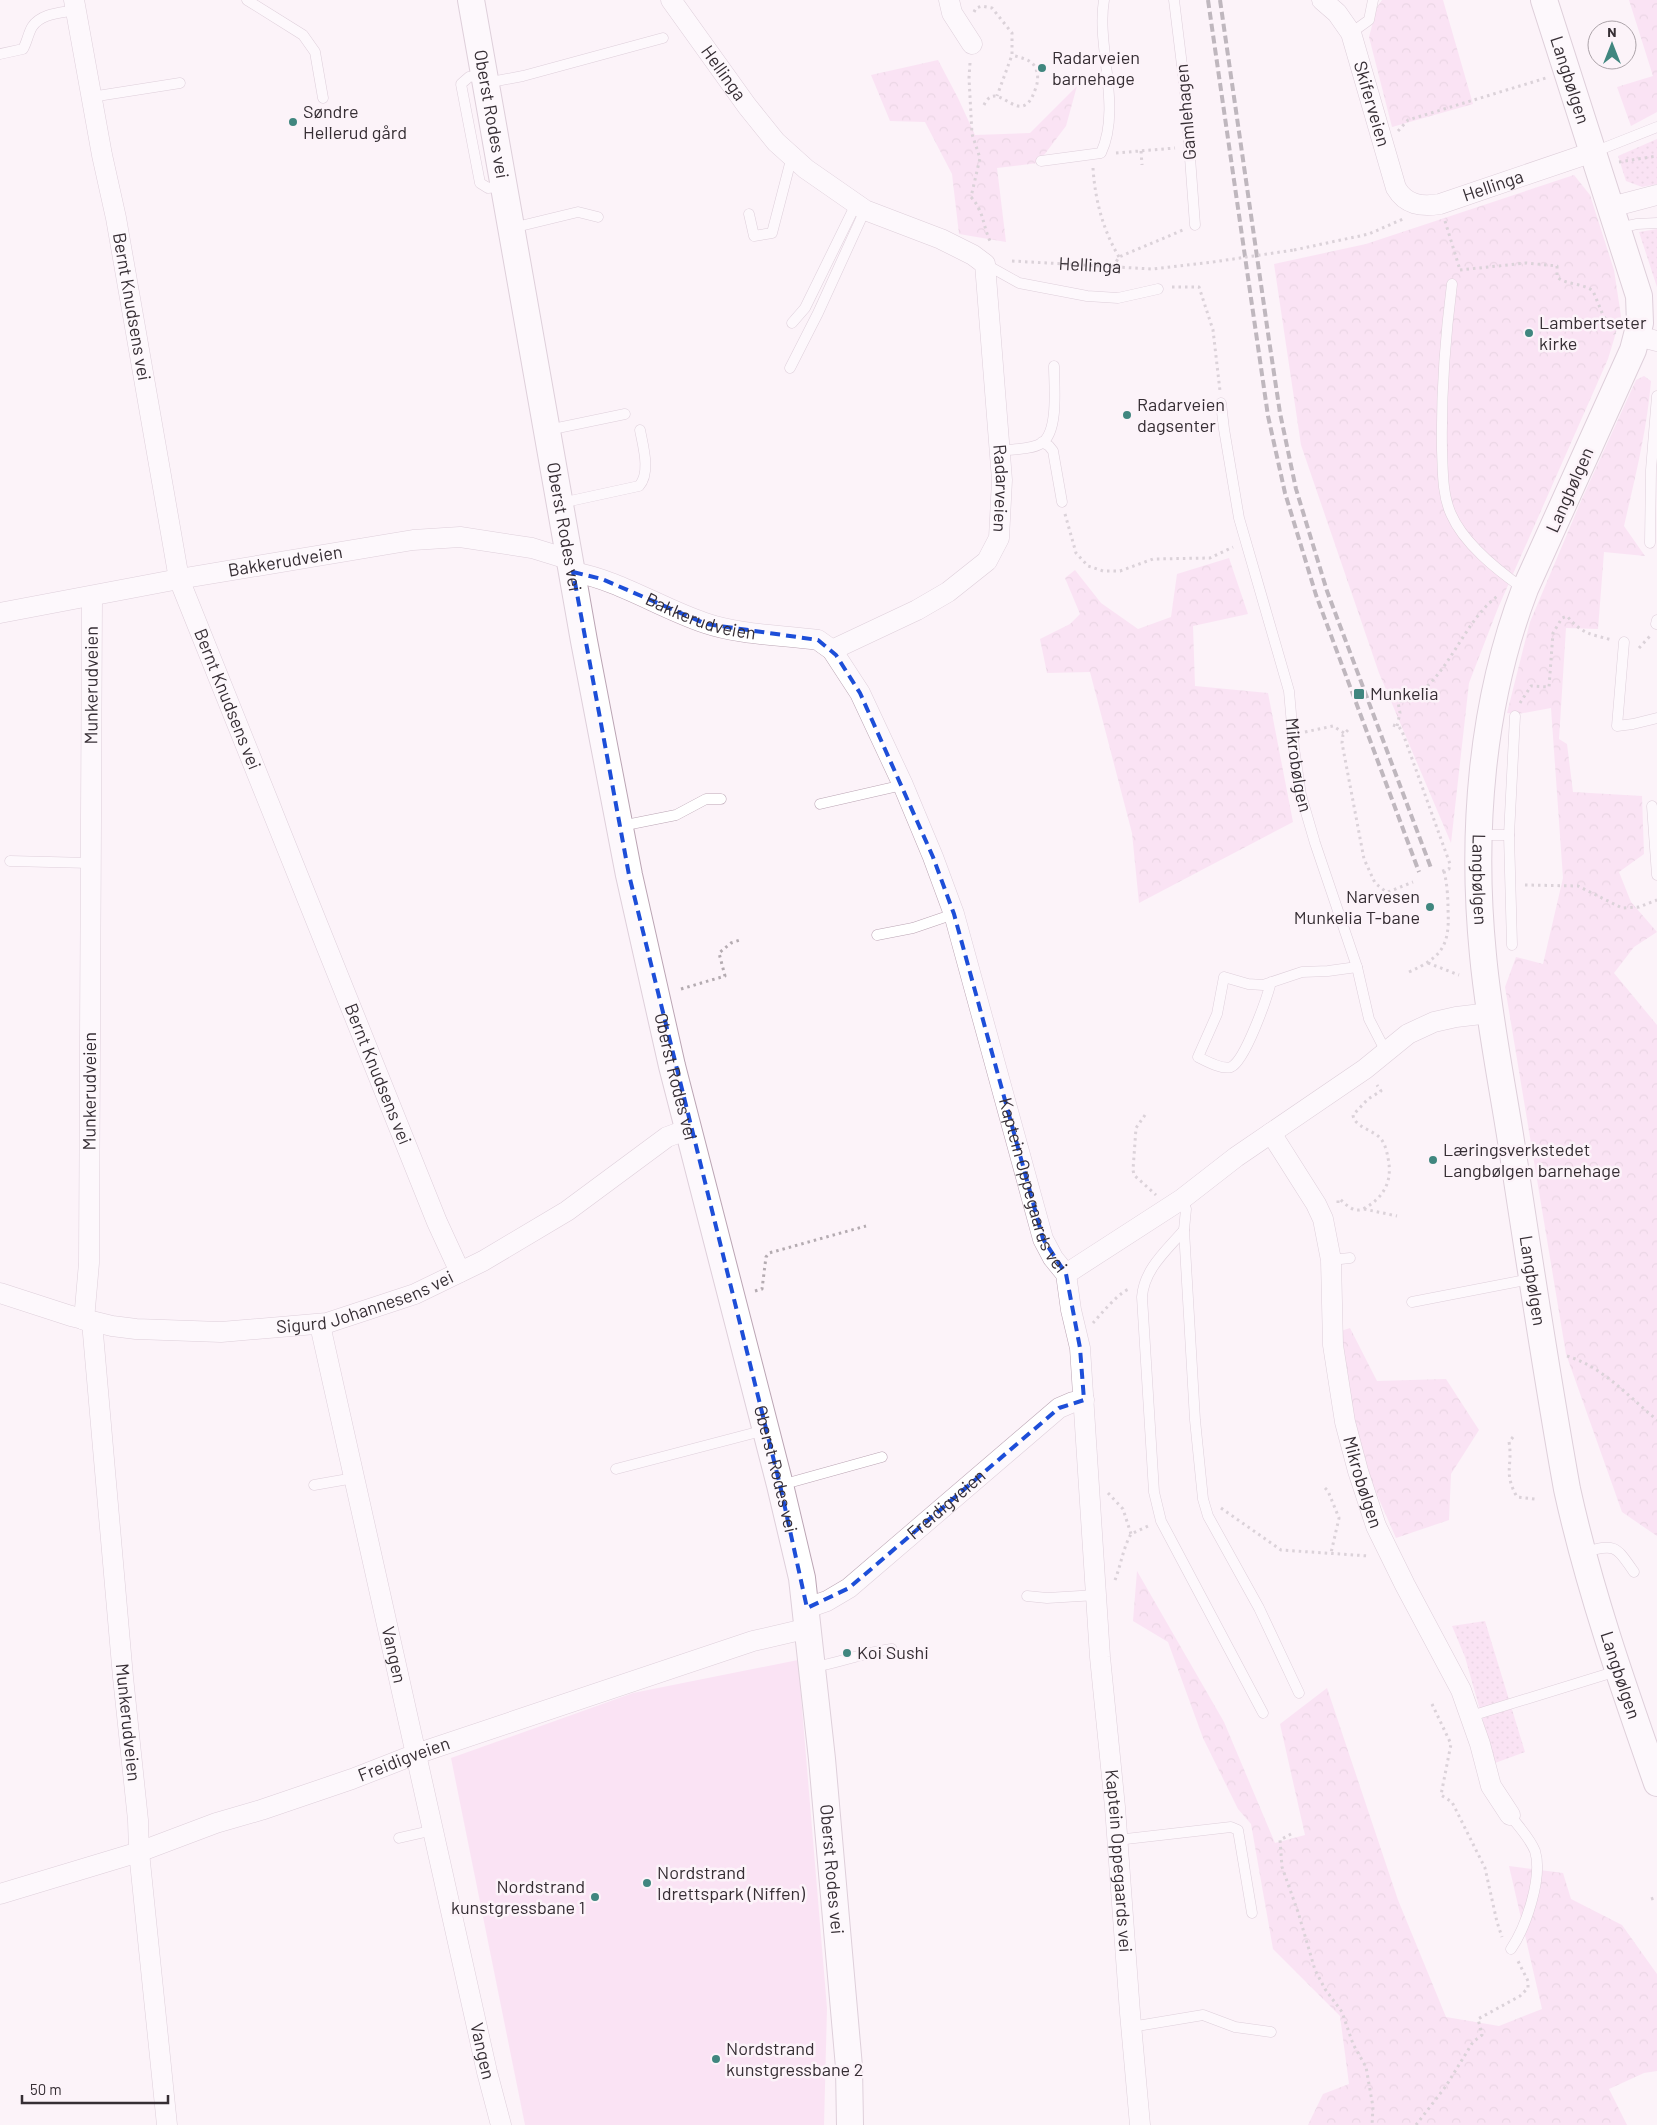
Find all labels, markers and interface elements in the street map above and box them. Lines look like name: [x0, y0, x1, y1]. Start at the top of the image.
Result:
north arrow: [1587, 20, 1637, 70]
text: N: [1607, 23, 1617, 40]
street label: Langbølgen: [1546, 33, 1595, 126]
street label: Hellinga: [697, 41, 751, 104]
place label: Radarveien barnehage: [1052, 46, 1140, 89]
street label: Oberst Rodes vei: [470, 48, 514, 180]
street label: Skiferveien: [1350, 58, 1395, 149]
marker: Radarveien barnehage: [1036, 62, 1048, 74]
street label: Gamlehagen: [1170, 63, 1200, 161]
place label: Søndre Hellerud gård: [303, 100, 407, 143]
marker: Søndre Hellerud gård: [287, 116, 299, 128]
street label: Hellinga: [1459, 165, 1526, 206]
street label: Bernt Knudsens vei: [109, 231, 156, 382]
street label: Hellinga: [1058, 252, 1122, 277]
place label: Lambertseter kirke: [1539, 311, 1647, 354]
marker: Lambertseter kirke: [1523, 327, 1535, 339]
place label: Radarveien dagsenter: [1137, 393, 1225, 436]
marker: Radarveien dagsenter: [1121, 409, 1133, 421]
street label: Radarveien: [989, 443, 1014, 533]
street label: Langbølgen: [1541, 444, 1598, 536]
street label: Oberst Rodes vei: [543, 460, 587, 593]
street label: Bakkerudveien: [226, 540, 344, 581]
street label: Bakkerudveien: [642, 587, 757, 643]
street label: Bernt Knudsens vei: [190, 625, 266, 773]
street label: Munkerudveien: [79, 626, 102, 744]
place label: Munkelia: [1370, 682, 1438, 704]
marker: Munkelia: [1352, 687, 1366, 701]
street label: Mikrobølgen: [1281, 717, 1317, 814]
street label: Langbølgen: [1468, 834, 1492, 926]
place label: Narvesen Munkelia T-bane: [1294, 885, 1420, 928]
marker: Narvesen Munkelia T-bane: [1424, 901, 1436, 913]
street label: Bernt Knudsens vei: [340, 1000, 417, 1148]
street label: Oberst Rodes vei: [650, 1010, 703, 1142]
street label: Munkerudveien: [78, 1032, 100, 1150]
street label: Kaptein Oppegaards vei: [995, 1095, 1073, 1277]
place label: Læringsverkstedet Langbølgen barnehage: [1443, 1138, 1621, 1181]
marker: Læringsverkstedet Langbølgen barnehage: [1427, 1154, 1439, 1166]
street label: Langbølgen: [1516, 1234, 1551, 1327]
street label: Sigurd Johannesens vei: [275, 1265, 457, 1337]
street label: Oberst Rodes vei: [750, 1403, 803, 1535]
street label: Mikrobølgen: [1339, 1434, 1388, 1531]
street label: Freidigveien: [902, 1464, 990, 1544]
street label: Vangen: [378, 1624, 412, 1685]
street label: Langbølgen: [1596, 1628, 1646, 1722]
place label: Koi Sushi: [857, 1641, 929, 1663]
marker: Koi Sushi: [841, 1647, 853, 1659]
street label: Munkerudveien: [112, 1662, 146, 1782]
street label: Freidigveien: [354, 1731, 452, 1786]
street label: Kaptein Oppegaards vei: [1101, 1768, 1138, 1953]
street label: Oberst Rodes vei: [816, 1803, 849, 1935]
place label: Nordstrand Idrettspark (Niffen): [657, 1861, 805, 1904]
place label: Nordstrand kunstgressbane 1: [451, 1875, 585, 1918]
marker: Nordstrand Idrettspark (Niffen): [641, 1877, 653, 1889]
marker: Nordstrand kunstgressbane 1: [589, 1891, 601, 1903]
street label: Vangen: [466, 2020, 500, 2082]
place label: Nordstrand kunstgressbane 2: [726, 2037, 863, 2080]
marker: Nordstrand kunstgressbane 2: [710, 2053, 722, 2065]
scale bar: [22, 2072, 169, 2104]
text: 50 m: [30, 2080, 62, 2098]

